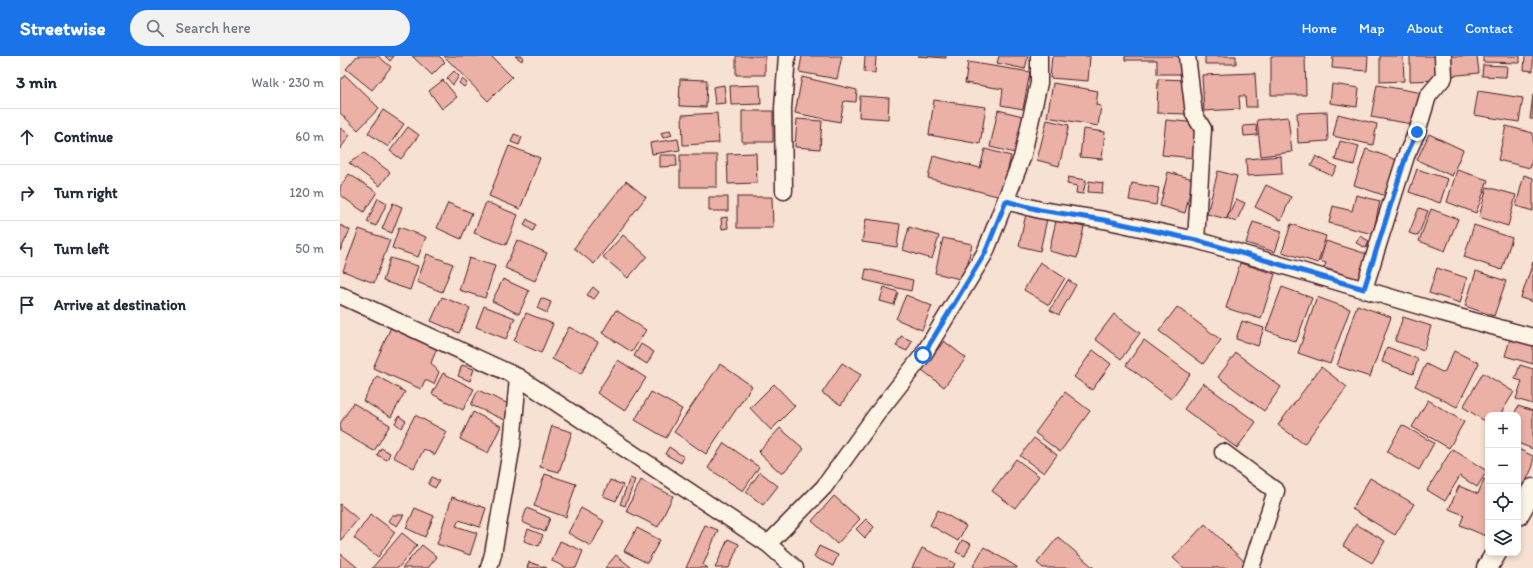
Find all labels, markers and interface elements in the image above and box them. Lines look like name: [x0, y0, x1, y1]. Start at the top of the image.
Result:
search box: [130, 10, 410, 46]
text: Streetwise: [20, 17, 106, 40]
icon: search: [144, 17, 166, 39]
text: Search here: [176, 19, 251, 37]
text: Home: [1302, 20, 1337, 37]
text: Map: [1359, 20, 1385, 37]
text: About: [1407, 20, 1443, 37]
text: Contact: [1465, 20, 1513, 37]
text: 3 min: [16, 72, 57, 92]
text: Walk · 230 m: [252, 75, 324, 90]
route end: [1408, 123, 1426, 141]
icon: ahead: [16, 126, 38, 148]
text: Continue: [54, 128, 113, 146]
text: 60 m: [295, 129, 324, 144]
icon: right: [16, 182, 38, 204]
text: Turn right: [54, 184, 118, 202]
text: 120 m: [289, 185, 324, 200]
icon: left: [16, 238, 38, 260]
text: Turn left: [54, 240, 109, 258]
text: 50 m: [295, 241, 324, 256]
icon: arrive: [16, 294, 38, 316]
text: Arrive at destination: [54, 296, 186, 314]
route start: [914, 346, 932, 364]
map controls: [1485, 412, 1521, 556]
button: +: [1485, 412, 1521, 448]
button: −: [1485, 448, 1521, 484]
button: locate: [1485, 484, 1521, 520]
button: layers: [1485, 520, 1521, 556]

